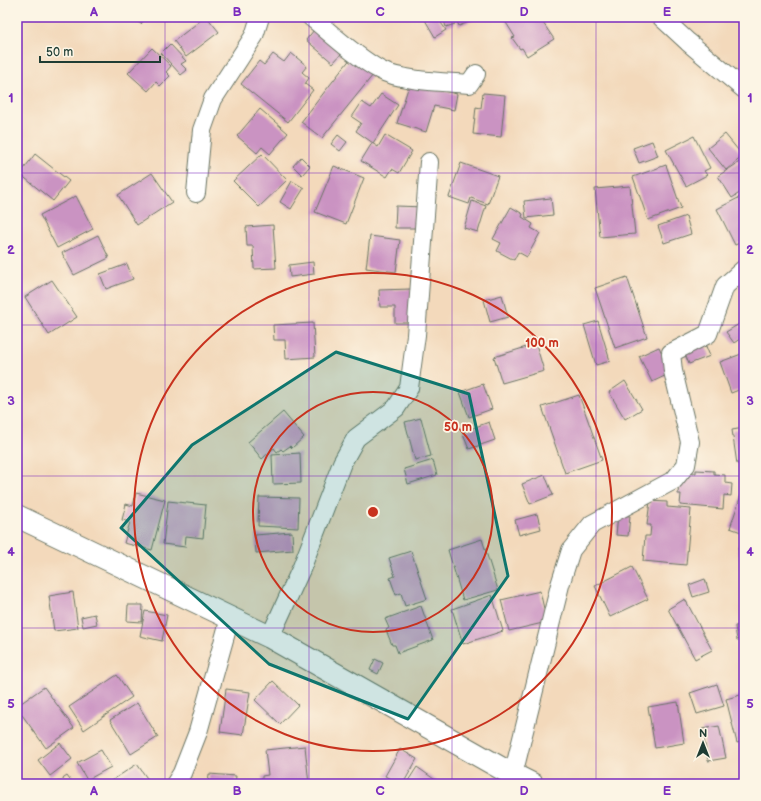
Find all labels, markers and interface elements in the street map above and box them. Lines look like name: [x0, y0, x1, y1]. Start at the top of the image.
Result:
text: A: [89, 4, 98, 20]
text: B: [232, 4, 242, 20]
text: C: [375, 4, 385, 20]
text: D: [519, 4, 529, 20]
text: E: [663, 4, 672, 20]
scale bar: [40, 38, 160, 64]
text: 50 m: [46, 45, 73, 60]
text: 1: [8, 90, 14, 106]
text: 1: [747, 90, 753, 106]
text: 2: [7, 242, 15, 258]
text: 2: [746, 242, 754, 258]
text: 100 m: [525, 336, 559, 351]
text: 3: [7, 393, 15, 409]
text: 3: [746, 393, 754, 409]
text: 50 m: [444, 420, 472, 435]
centre of rings: [366, 505, 380, 519]
text: 4: [7, 544, 15, 560]
text: 4: [746, 544, 754, 560]
text: 5: [7, 696, 15, 712]
text: 5: [746, 696, 754, 712]
north arrow: [683, 723, 723, 763]
text: N: [699, 727, 707, 740]
text: A: [89, 783, 98, 799]
text: B: [232, 783, 242, 799]
text: C: [375, 783, 385, 799]
text: D: [519, 783, 529, 799]
text: E: [663, 783, 672, 799]

